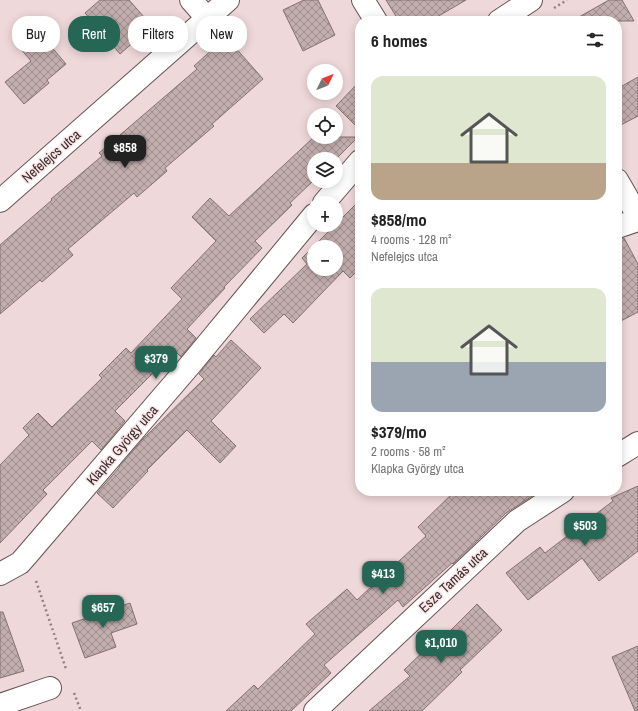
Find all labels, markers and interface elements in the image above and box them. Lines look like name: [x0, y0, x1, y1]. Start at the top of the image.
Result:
chip: Buy: [12, 16, 60, 52]
chip: Rent: [68, 16, 120, 52]
chip: Filters: [128, 16, 188, 52]
chip: New: [196, 16, 247, 52]
text: 6 homes: [371, 29, 428, 52]
icon: filters: [584, 29, 606, 51]
north arrow: [307, 64, 343, 100]
map controls: [307, 64, 343, 276]
icon: home: [453, 102, 525, 174]
button: locate: [307, 108, 343, 144]
street label: Nefelejcs utca: [18, 125, 85, 186]
pin: $858: [101, 135, 149, 169]
text: $858: [113, 139, 137, 156]
button: layers: [307, 152, 343, 188]
button: +: [307, 196, 343, 232]
text: $858/mo: [371, 208, 427, 231]
text: 4 rooms · 128 m²: [371, 231, 452, 248]
button: −: [307, 240, 343, 276]
text: Nefelejcs utca: [371, 248, 438, 265]
icon: home: [453, 314, 525, 386]
pin: $379: [132, 346, 180, 380]
text: $379: [144, 350, 168, 367]
street label: Klapka György utca: [82, 401, 162, 489]
text: $379/mo: [371, 420, 427, 443]
text: 2 rooms · 58 m²: [371, 443, 446, 460]
text: Klapka György utca: [371, 460, 464, 477]
pin: $503: [561, 513, 609, 547]
text: $503: [573, 517, 597, 534]
street label: Esze Tamás utca: [415, 543, 492, 616]
pin: $413: [359, 561, 407, 595]
text: $413: [371, 565, 395, 582]
pin: $657: [79, 595, 127, 629]
text: $657: [91, 599, 115, 616]
pin: $1,010: [408, 630, 474, 664]
text: $1,010: [425, 634, 457, 651]

